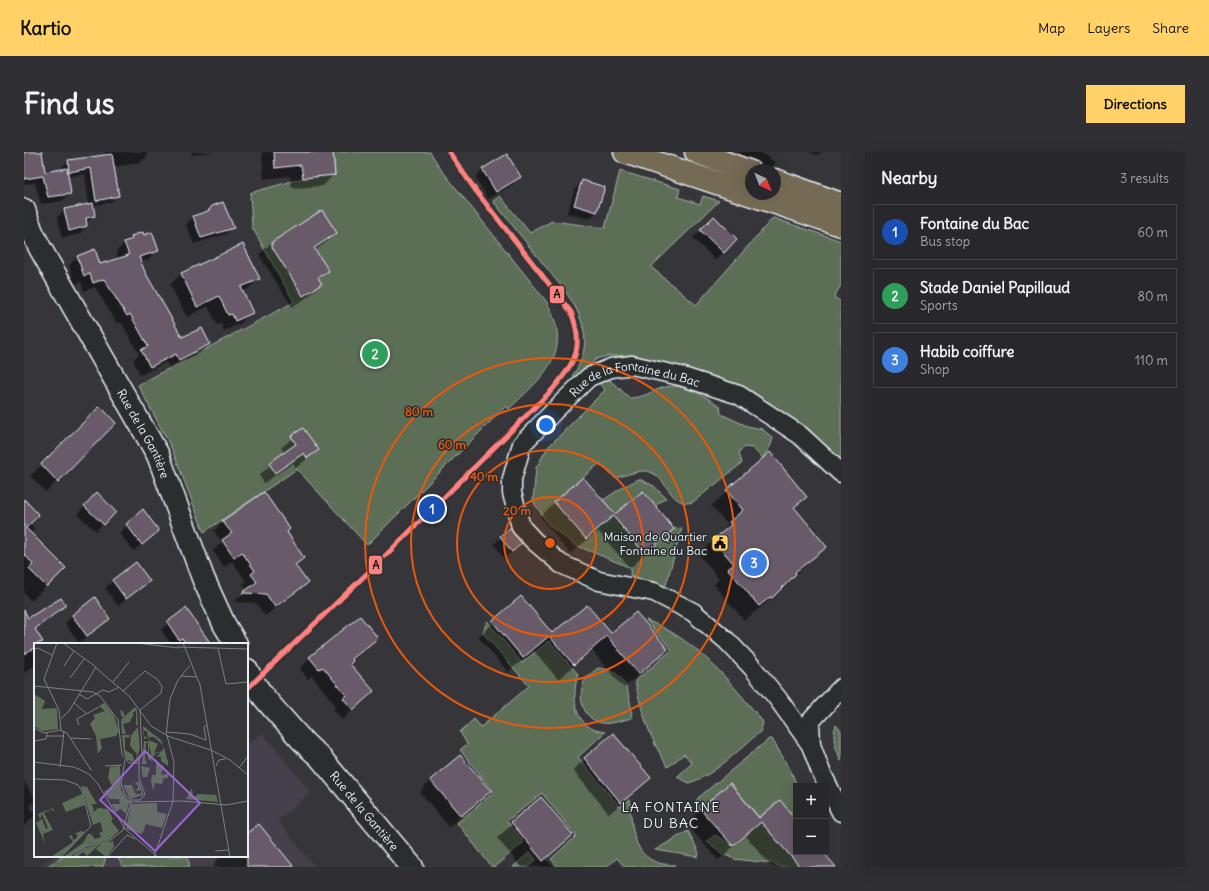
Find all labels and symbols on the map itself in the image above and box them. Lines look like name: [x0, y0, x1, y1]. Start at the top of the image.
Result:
north arrow: [745, 164, 781, 200]
line badge: A: [549, 285, 565, 304]
text: A: [553, 287, 561, 301]
pin: 2: [362, 339, 388, 369]
street label: Rue de la Fontaine du Bac: [566, 357, 702, 400]
street label: Rue de la Gantière: [114, 386, 173, 480]
text: 80 m: [405, 404, 434, 419]
your location: [536, 415, 556, 435]
text: 60 m: [438, 437, 467, 452]
text: 40 m: [470, 469, 499, 484]
pin: 1: [419, 494, 445, 524]
text: 20 m: [503, 503, 531, 518]
place label: Maison de Quartier Fontaine du Bac: [604, 529, 707, 558]
public building icon: Maison de Quartier Fontaine du Bac: [710, 533, 730, 553]
centre of rings: [543, 536, 557, 550]
pin: 3: [741, 548, 767, 578]
line badge: A: [368, 555, 383, 575]
text: A: [372, 558, 380, 572]
inset map: [34, 643, 248, 857]
street label: Rue de la Gantière: [327, 768, 402, 853]
district label: LA FONTAINE DU BAC: [621, 798, 721, 832]

